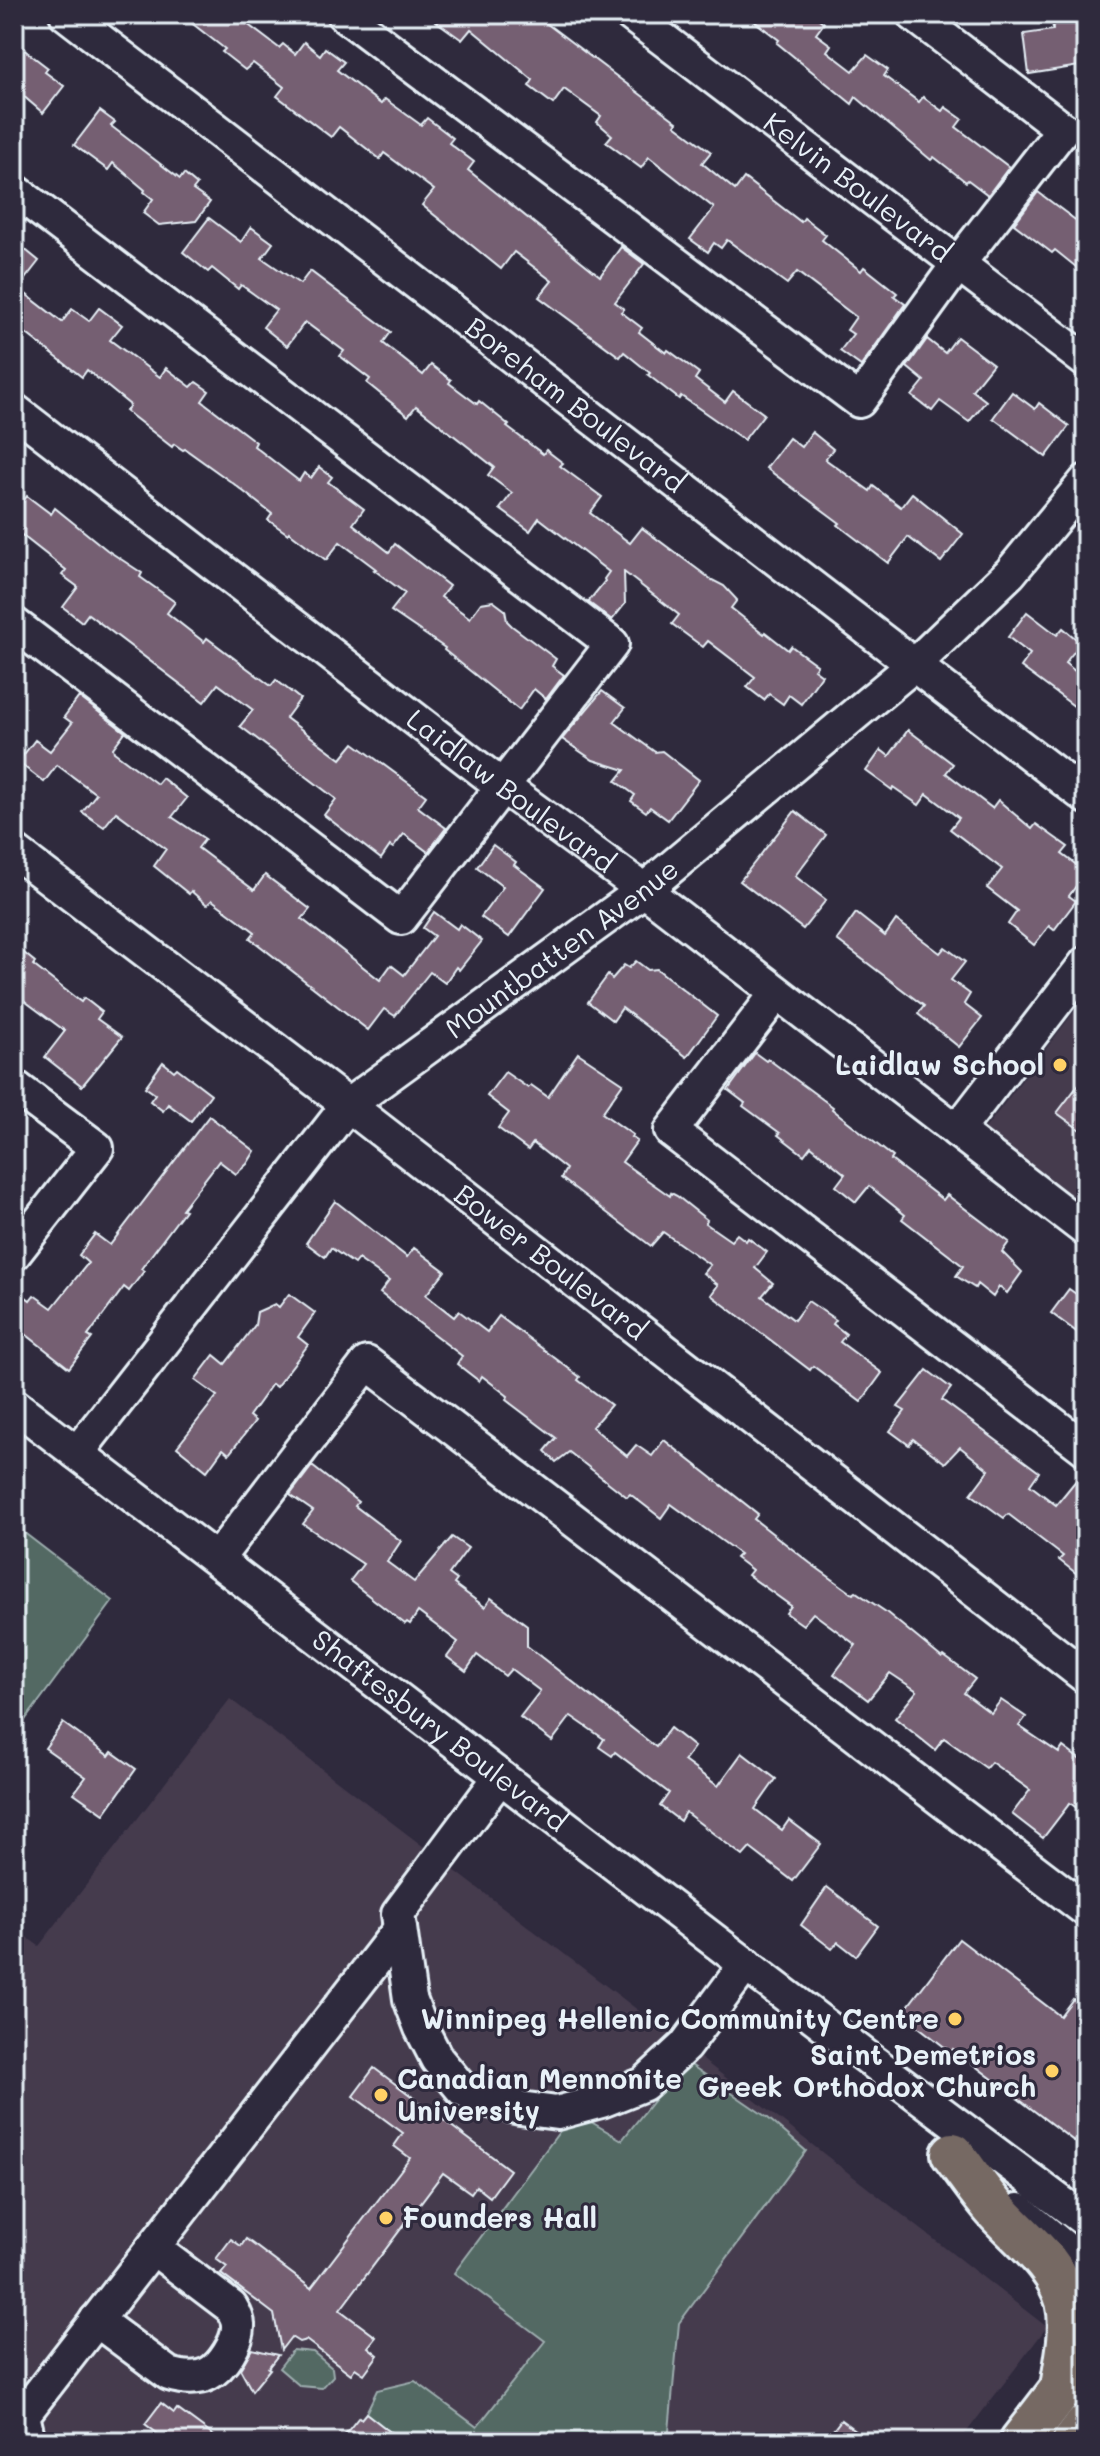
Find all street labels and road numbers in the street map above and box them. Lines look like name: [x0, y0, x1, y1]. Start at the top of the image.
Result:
street label: Kelvin Boulevard: [757, 103, 959, 269]
street label: Boreham Boulevard: [459, 308, 693, 500]
street label: Laidlaw Boulevard: [400, 700, 623, 880]
street label: Mountbatten Avenue: [438, 850, 685, 1046]
street label: Bower Boulevard: [448, 1175, 655, 1347]
street label: Shaftesbury Boulevard: [306, 1621, 575, 1839]

